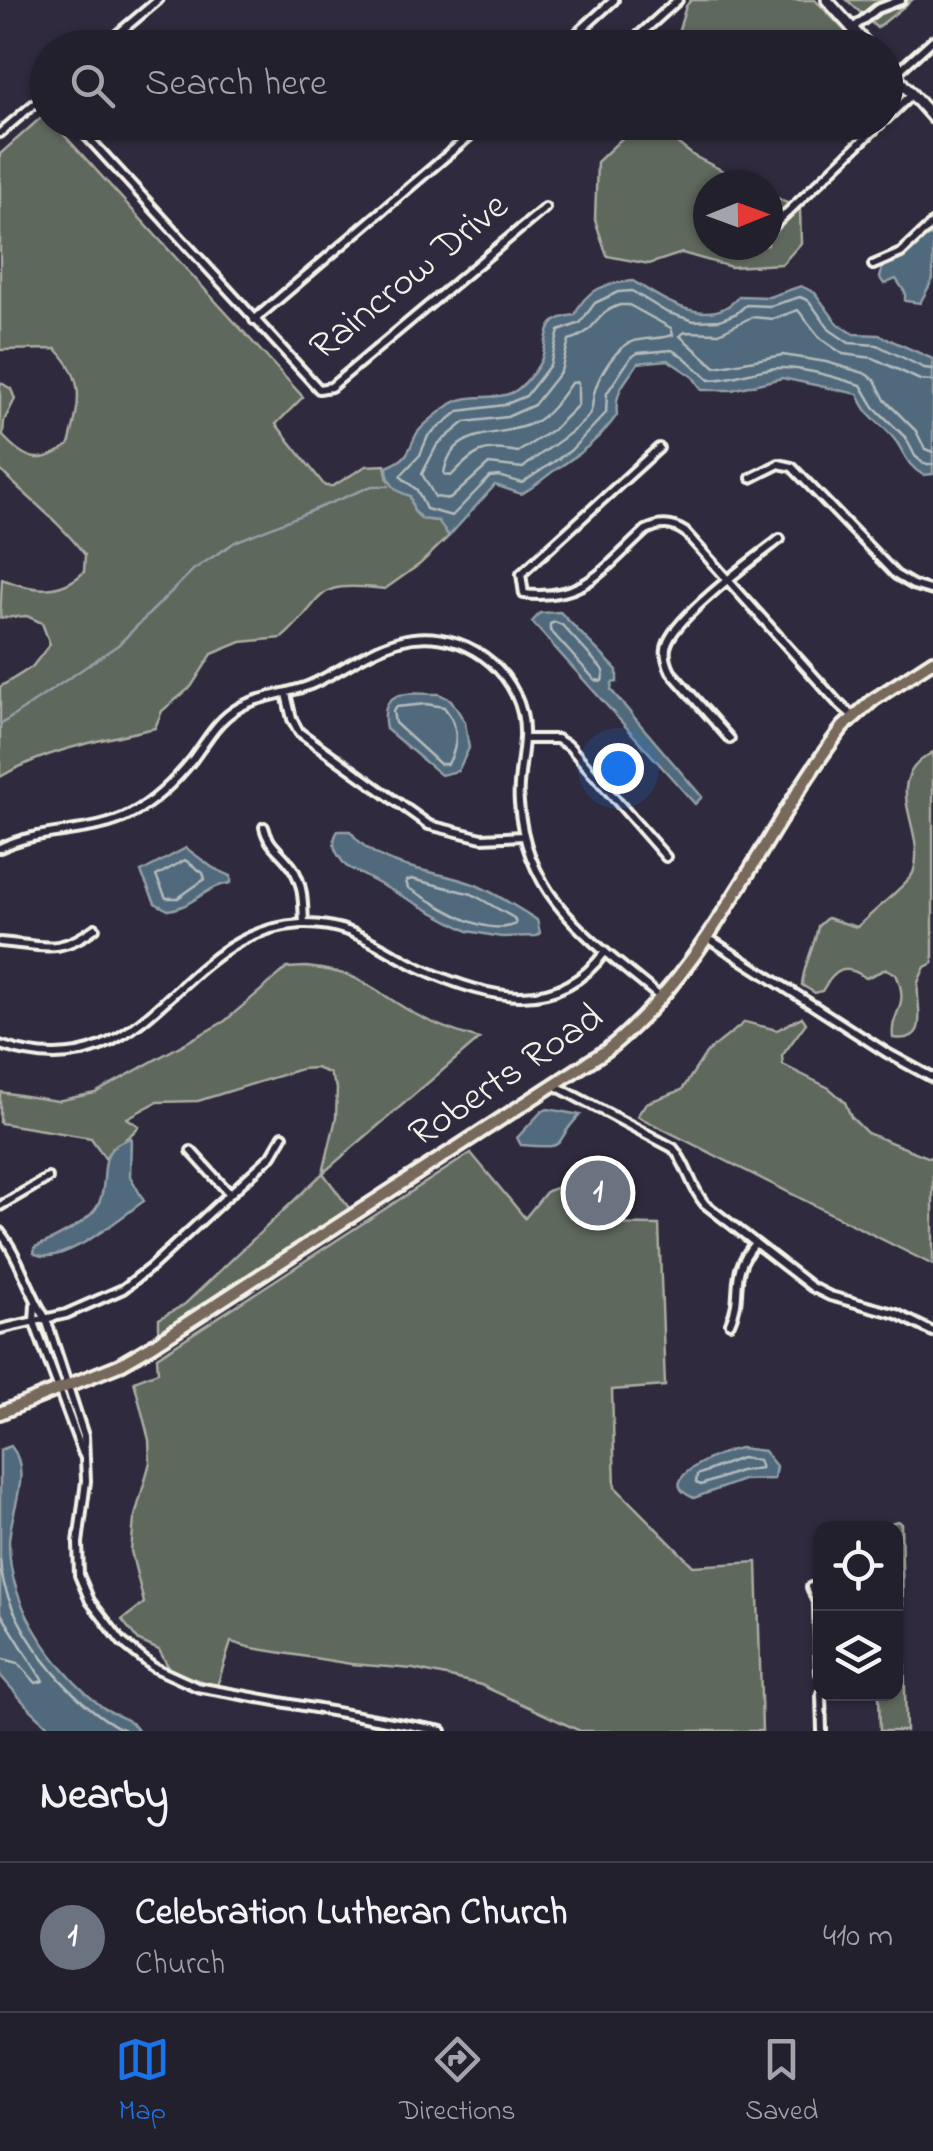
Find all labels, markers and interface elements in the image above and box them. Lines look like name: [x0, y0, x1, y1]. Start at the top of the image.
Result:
search box: [30, 30, 903, 140]
text: Search here: [145, 57, 327, 113]
icon: search: [65, 58, 120, 113]
north arrow: [693, 170, 783, 260]
street label: Raincrow Drive: [298, 179, 522, 377]
your location: [593, 743, 644, 794]
street label: Roberts Road: [398, 990, 616, 1164]
pin: 1: [566, 1156, 630, 1230]
map controls: [813, 1521, 903, 1701]
button: locate: [813, 1521, 903, 1611]
button: layers: [813, 1611, 903, 1701]
text: Nearby: [40, 1766, 168, 1827]
text: Celebration Lutheran Church: [135, 1886, 568, 1942]
text: 1: [67, 1914, 78, 1961]
text: 410 m: [823, 1914, 893, 1961]
text: Church: [135, 1942, 225, 1989]
tab: Map: [115, 2032, 170, 2133]
tab: Directions: [399, 2032, 516, 2133]
tab: Saved: [745, 2032, 818, 2133]

